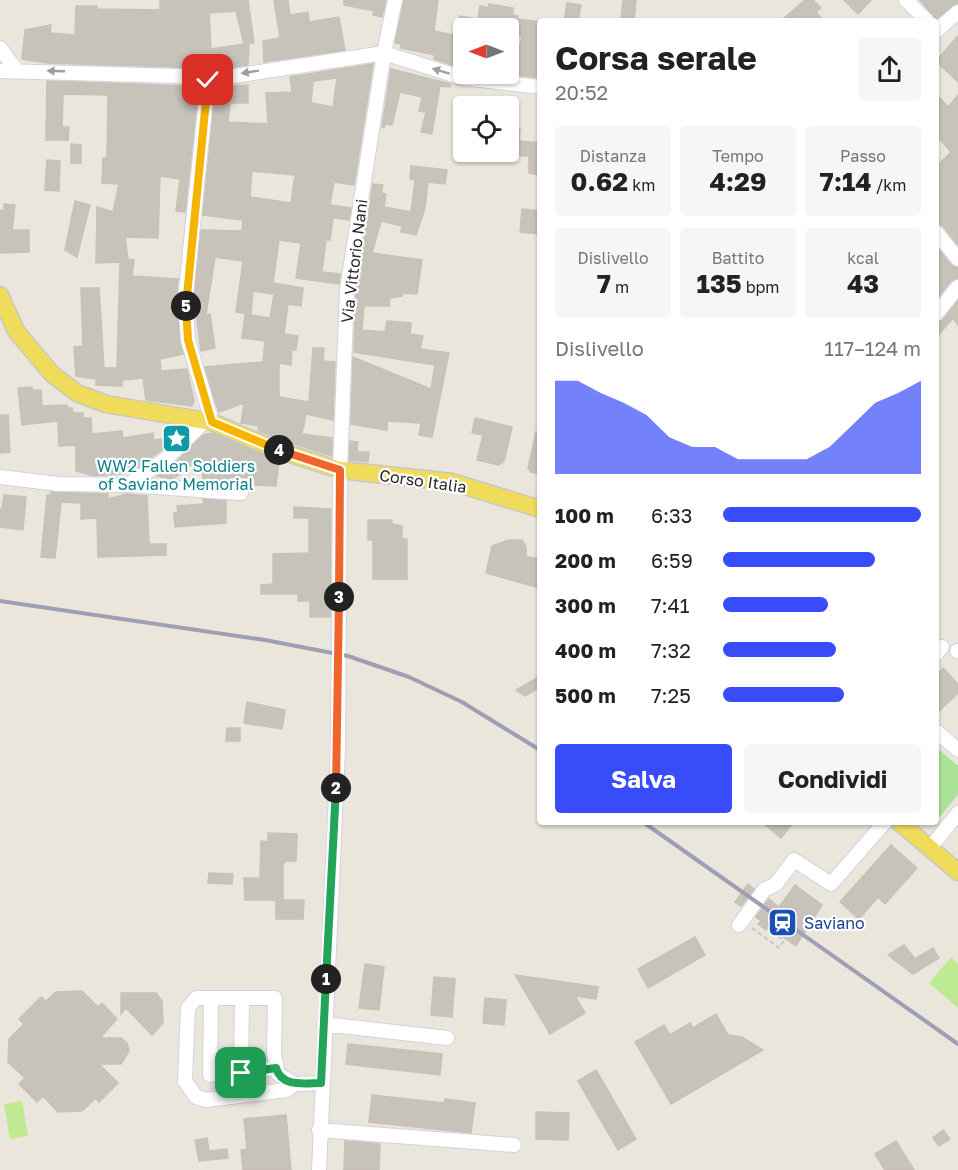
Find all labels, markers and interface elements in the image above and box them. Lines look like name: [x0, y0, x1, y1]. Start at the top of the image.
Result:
north arrow: [453, 18, 519, 84]
map controls: [453, 18, 519, 162]
text: Corsa serale: [555, 38, 757, 77]
button: share: [858, 38, 921, 101]
pin: [182, 54, 233, 105]
icon: check: [191, 63, 224, 96]
one-way arrow: [47, 66, 66, 76]
one-way arrow: [432, 66, 450, 75]
one-way arrow: [241, 68, 260, 77]
text: 20:52: [555, 80, 608, 104]
button: locate: [453, 96, 519, 162]
text: Distanza: [580, 146, 646, 166]
text: Tempo: [712, 146, 764, 166]
text: Passo: [840, 146, 886, 166]
text: 0.62: [571, 166, 628, 197]
text: 4:29: [710, 166, 766, 197]
text: 7:14: [819, 166, 872, 197]
text: km: [628, 175, 655, 195]
text: /km: [872, 175, 907, 195]
street label: Via Vittorio Nani: [336, 198, 372, 324]
text: Dislivello: [578, 248, 648, 268]
text: Battito: [712, 248, 764, 268]
text: kcal: [847, 248, 879, 268]
text: 7: [597, 268, 611, 299]
text: 135: [697, 268, 742, 299]
text: 43: [847, 268, 879, 299]
text: m: [611, 277, 629, 297]
text: bpm: [742, 277, 779, 297]
pin: 5: [171, 291, 201, 321]
text: 5: [181, 296, 191, 316]
text: Dislivello: [555, 336, 644, 360]
text: 117–124 m: [824, 336, 921, 360]
place icon: WW2 Fallen Soldiers of Saviano Memorial: [160, 422, 192, 454]
pin: 4: [264, 435, 294, 465]
text: 4: [274, 440, 284, 460]
place label: WW2 Fallen Soldiers of Saviano Memorial: [97, 456, 255, 494]
street label: Corso Italia: [378, 465, 468, 497]
text: 100 m: [555, 503, 614, 527]
text: 6:33: [651, 503, 693, 527]
text: 200 m: [555, 548, 616, 572]
text: 6:59: [651, 548, 693, 572]
pin: 3: [324, 582, 354, 612]
text: 3: [334, 587, 344, 607]
text: 300 m: [555, 593, 616, 617]
text: 7:41: [651, 593, 690, 617]
text: 400 m: [555, 638, 616, 662]
text: 7:32: [651, 638, 691, 662]
text: 500 m: [555, 683, 616, 707]
text: 7:25: [651, 683, 691, 707]
button: Salva: [555, 744, 732, 813]
button: Condividi: [744, 744, 921, 813]
pin: 2: [321, 773, 351, 803]
text: 2: [331, 778, 341, 798]
station icon: Saviano: [767, 907, 799, 939]
place label: Saviano: [804, 913, 865, 933]
pin: 1: [311, 964, 341, 994]
text: 1: [322, 969, 330, 989]
pin: [215, 1047, 266, 1098]
icon: arrive: [224, 1056, 257, 1089]

